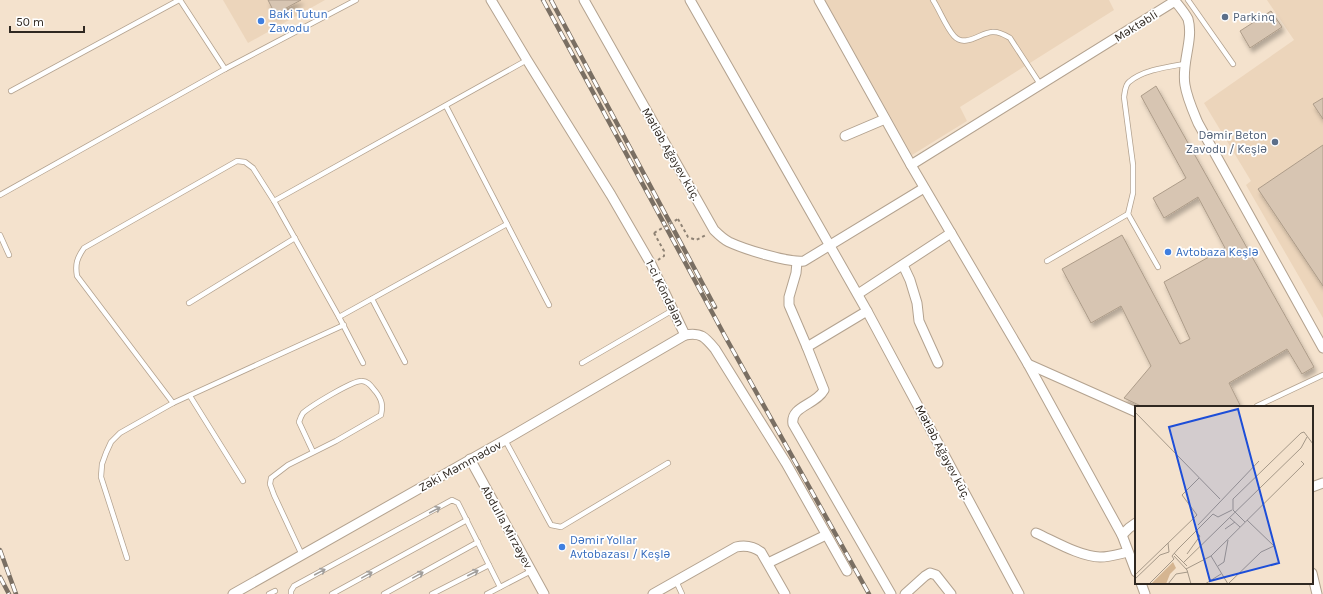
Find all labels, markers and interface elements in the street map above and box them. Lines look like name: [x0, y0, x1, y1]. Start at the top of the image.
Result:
place label: Baki Tutun Zavodu: [269, 7, 328, 35]
street label: Məktəbli: [1112, 7, 1160, 45]
scale bar: [10, 8, 84, 34]
place label: Parkinq: [1233, 10, 1275, 24]
marker: Parkinq: [1220, 12, 1230, 22]
text: 50 m: [16, 15, 44, 29]
marker: Baki Tutun Zavodu: [256, 16, 266, 26]
street label: Mətləb Ağayev küç.: [639, 105, 703, 203]
place label: Dəmir Beton Zavodu / Keşlə: [1186, 128, 1267, 156]
marker: Dəmir Beton Zavodu / Keşlə: [1270, 137, 1280, 147]
place label: Avtobaza Keşlə: [1176, 245, 1259, 259]
marker: Avtobaza Keşlə: [1163, 247, 1173, 257]
street label: 1-ci Köndələn: [643, 257, 687, 329]
street label: Mətləb Ağayev küç.: [912, 403, 974, 501]
inset map: [1135, 406, 1313, 584]
street label: Zəki Məmmədov: [416, 437, 504, 495]
street label: Abdulla Mirzəyev: [478, 483, 536, 571]
one-way arrow: [428, 506, 440, 513]
place label: Dəmir Yollar Avtobazası / Keşlə: [570, 533, 671, 561]
marker: Dəmir Yollar Avtobazası / Keşlə: [557, 542, 567, 552]
one-way arrow: [314, 567, 326, 575]
one-way arrow: [467, 569, 479, 576]
one-way arrow: [360, 571, 372, 579]
one-way arrow: [412, 571, 424, 579]

